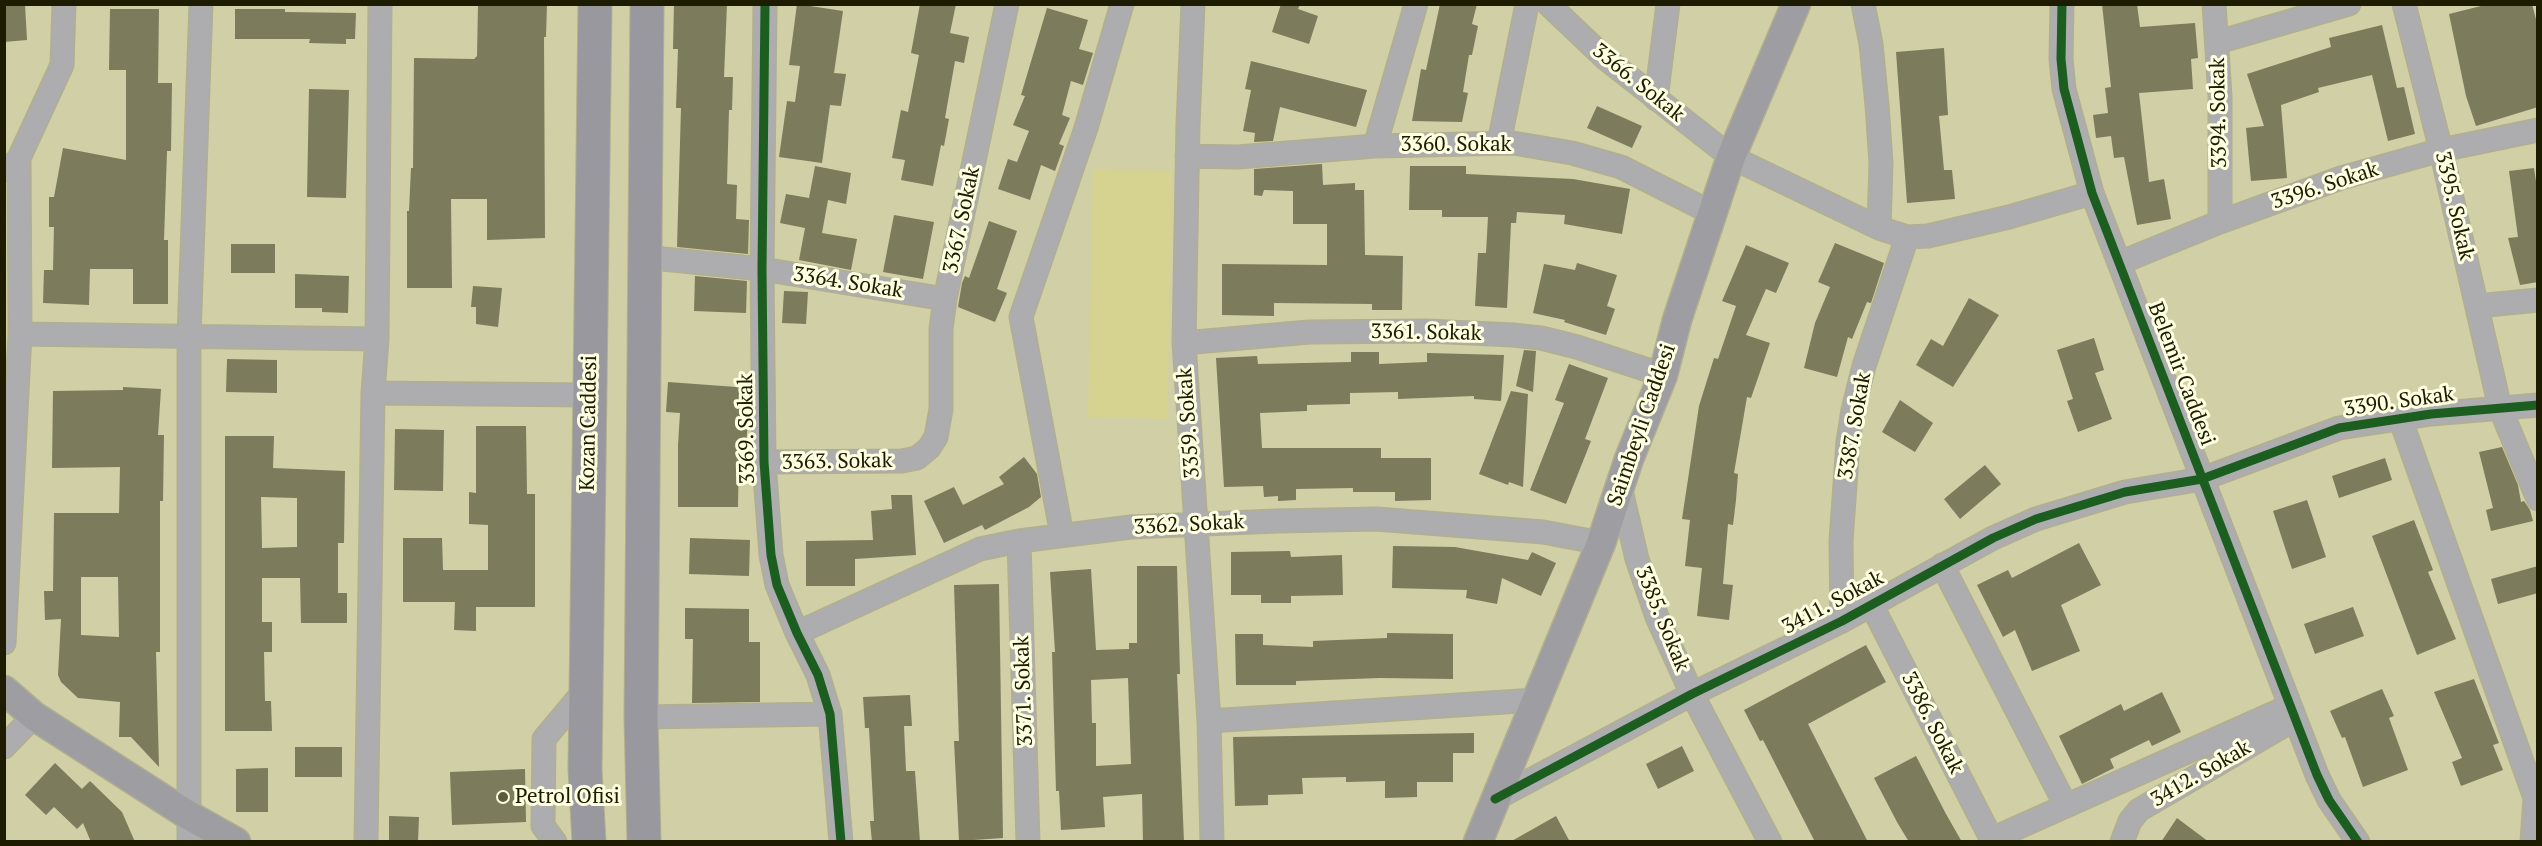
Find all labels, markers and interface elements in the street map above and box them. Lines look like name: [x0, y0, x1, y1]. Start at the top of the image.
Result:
street label: 3366. Sokak: [1587, 38, 1689, 128]
street label: 3394. Sokak: [2205, 57, 2233, 169]
street label: 3360. Sokak: [1401, 132, 1511, 158]
street label: 3395. Sokak: [2429, 149, 2479, 263]
street label: 3396. Sokak: [2268, 157, 2382, 215]
street label: 3367. Sokak: [938, 164, 986, 276]
street label: 3364. Sokak: [791, 262, 905, 304]
street label: Belemir Caddesi: [2142, 299, 2220, 449]
street label: 3361. Sokak: [1370, 319, 1482, 347]
street label: Saimbeyli Caddesi: [1602, 341, 1682, 509]
street label: Kozan Caddesi: [575, 355, 603, 491]
street label: 3359. Sokak: [1173, 367, 1205, 479]
street label: 3387. Sokak: [1833, 370, 1877, 482]
street label: 3369. Sokak: [733, 373, 761, 485]
street label: 3390. Sokak: [2342, 382, 2456, 422]
street label: 3363. Sokak: [781, 448, 893, 476]
street label: 3362. Sokak: [1133, 510, 1245, 540]
street label: 3385. Sokak: [1630, 563, 1694, 675]
street label: 3411. Sokak: [1778, 566, 1888, 640]
street label: 3371. Sokak: [1009, 635, 1039, 747]
street label: 3386. Sokak: [1896, 668, 1968, 778]
street label: 3412. Sokak: [2147, 735, 2255, 813]
place label: Petrol Ofisi: [515, 784, 620, 810]
marker: Petrol Ofisi: [496, 790, 510, 804]

